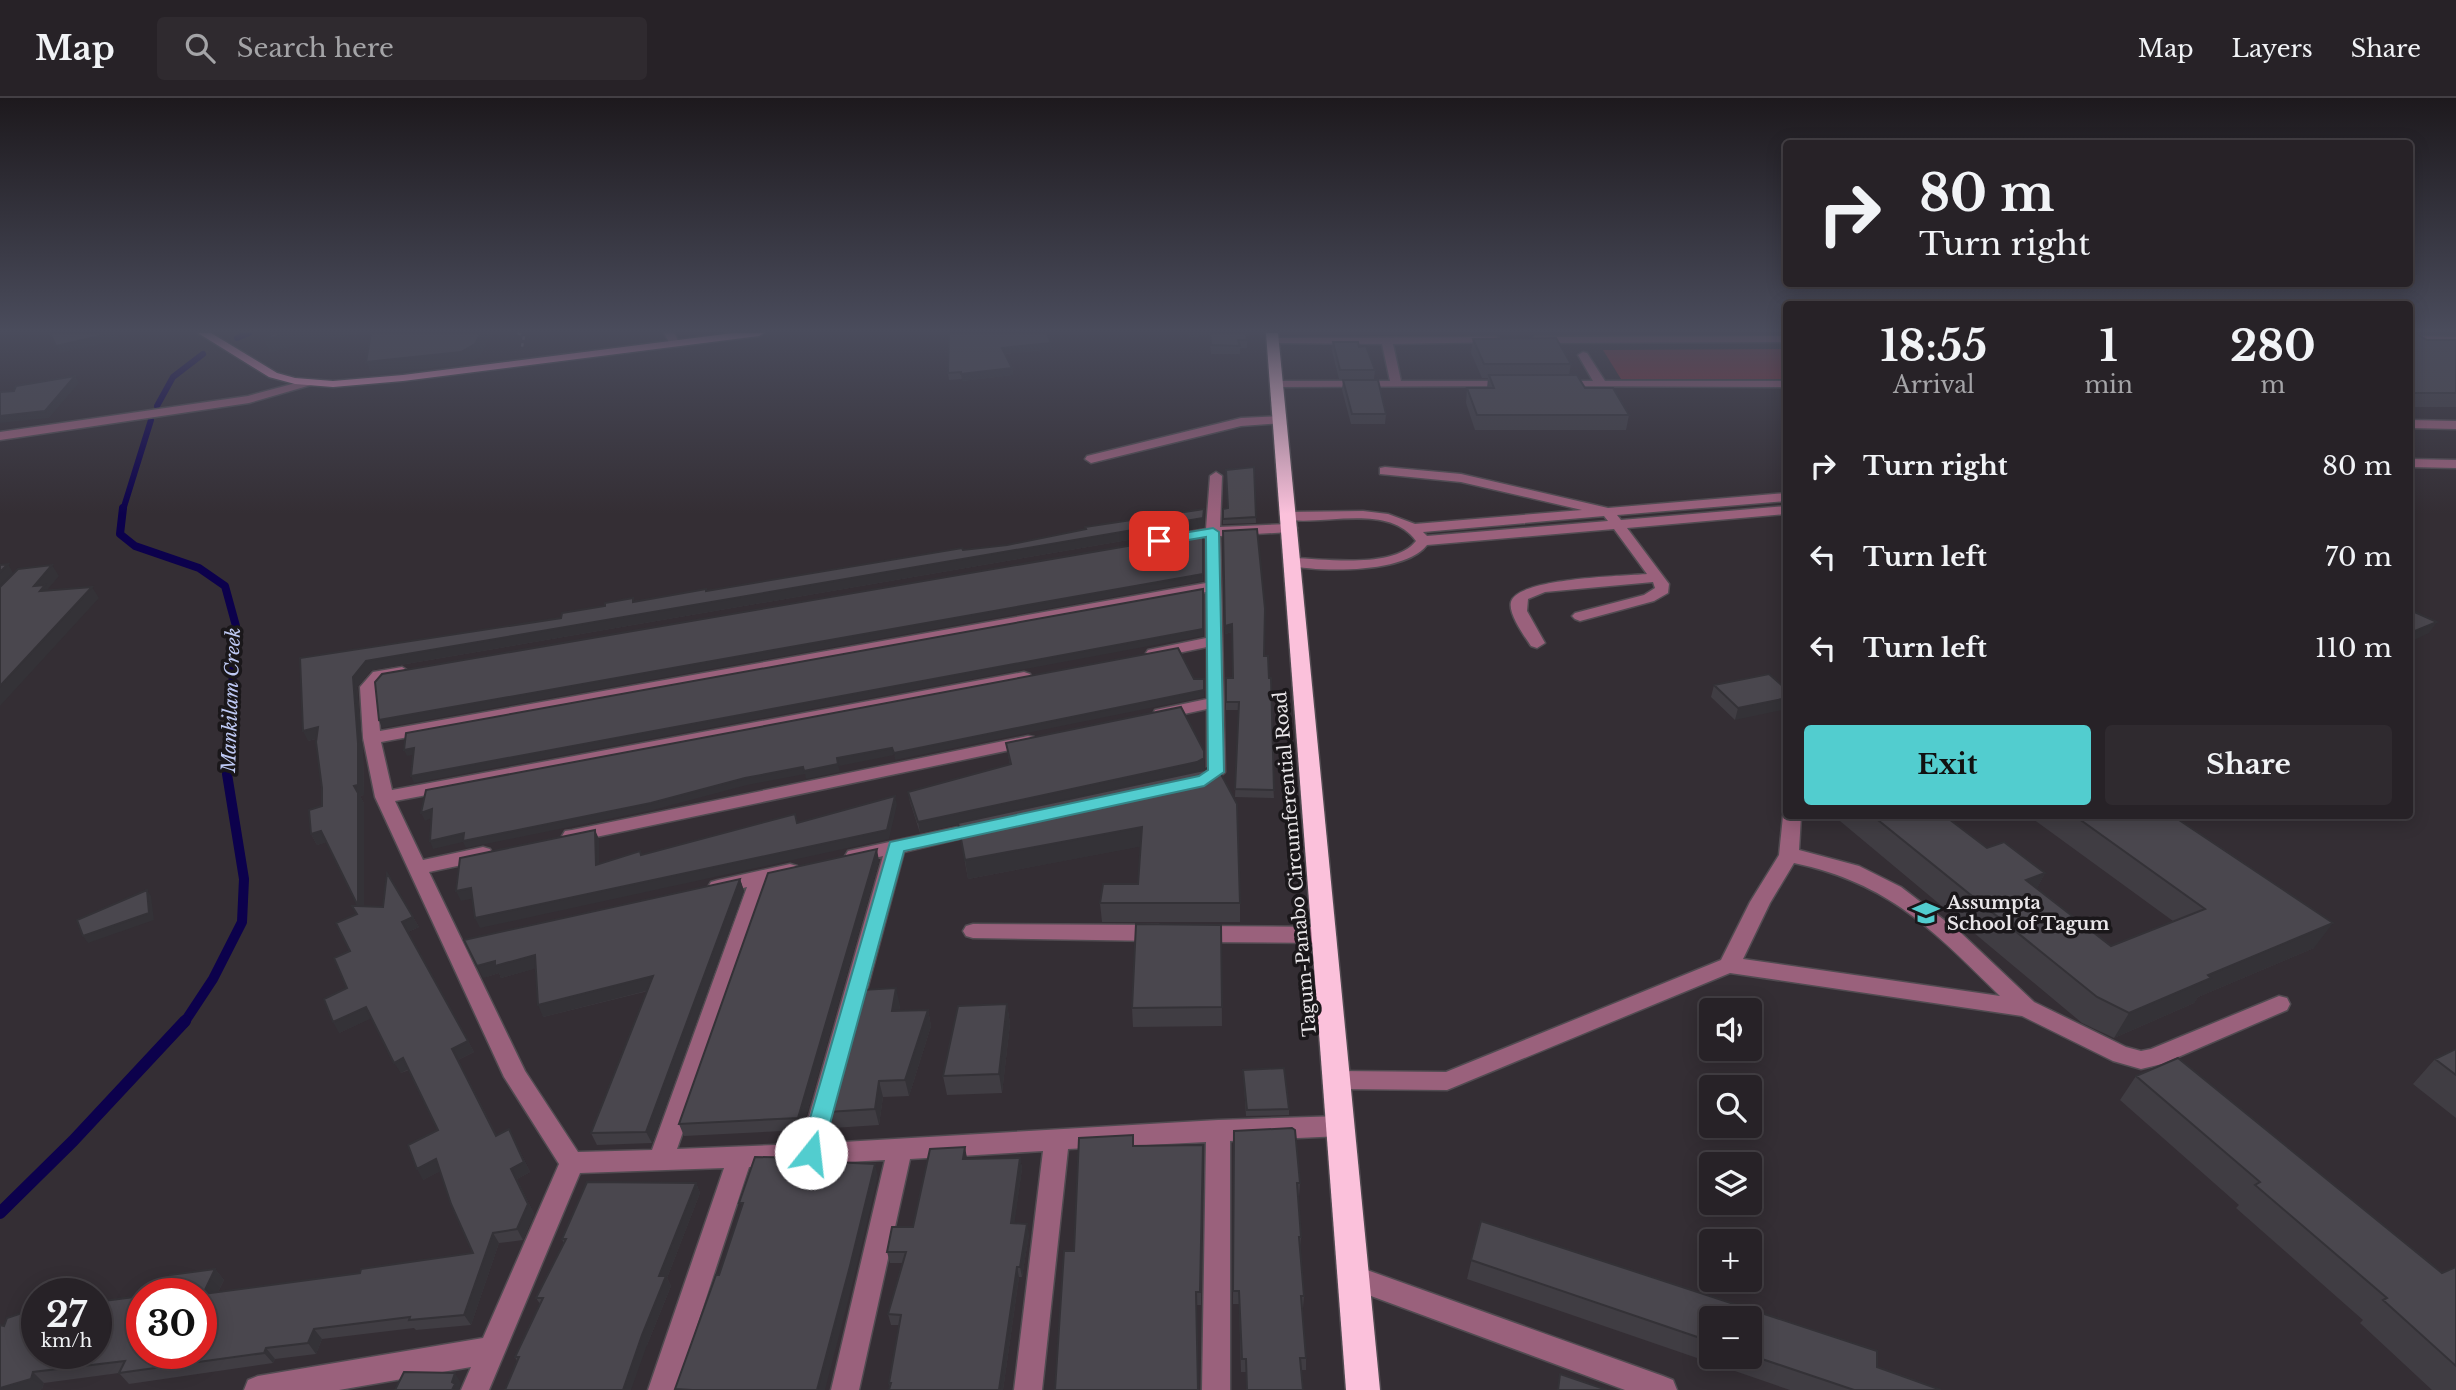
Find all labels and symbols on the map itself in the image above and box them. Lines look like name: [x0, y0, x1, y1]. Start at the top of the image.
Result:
pin: [1129, 511, 1189, 571]
water label: Mankilam Creek: [217, 627, 245, 774]
street label: Tagum-Panabo Circumferential Road: [1269, 690, 1321, 1038]
place label: Assumpta School of Tagum: [1946, 892, 2109, 935]
school or university icon: Assumpta School of Tagum: [1911, 898, 1941, 928]
position arrow: [774, 1116, 848, 1190]
speed limit sign: 30: [126, 1278, 217, 1369]

